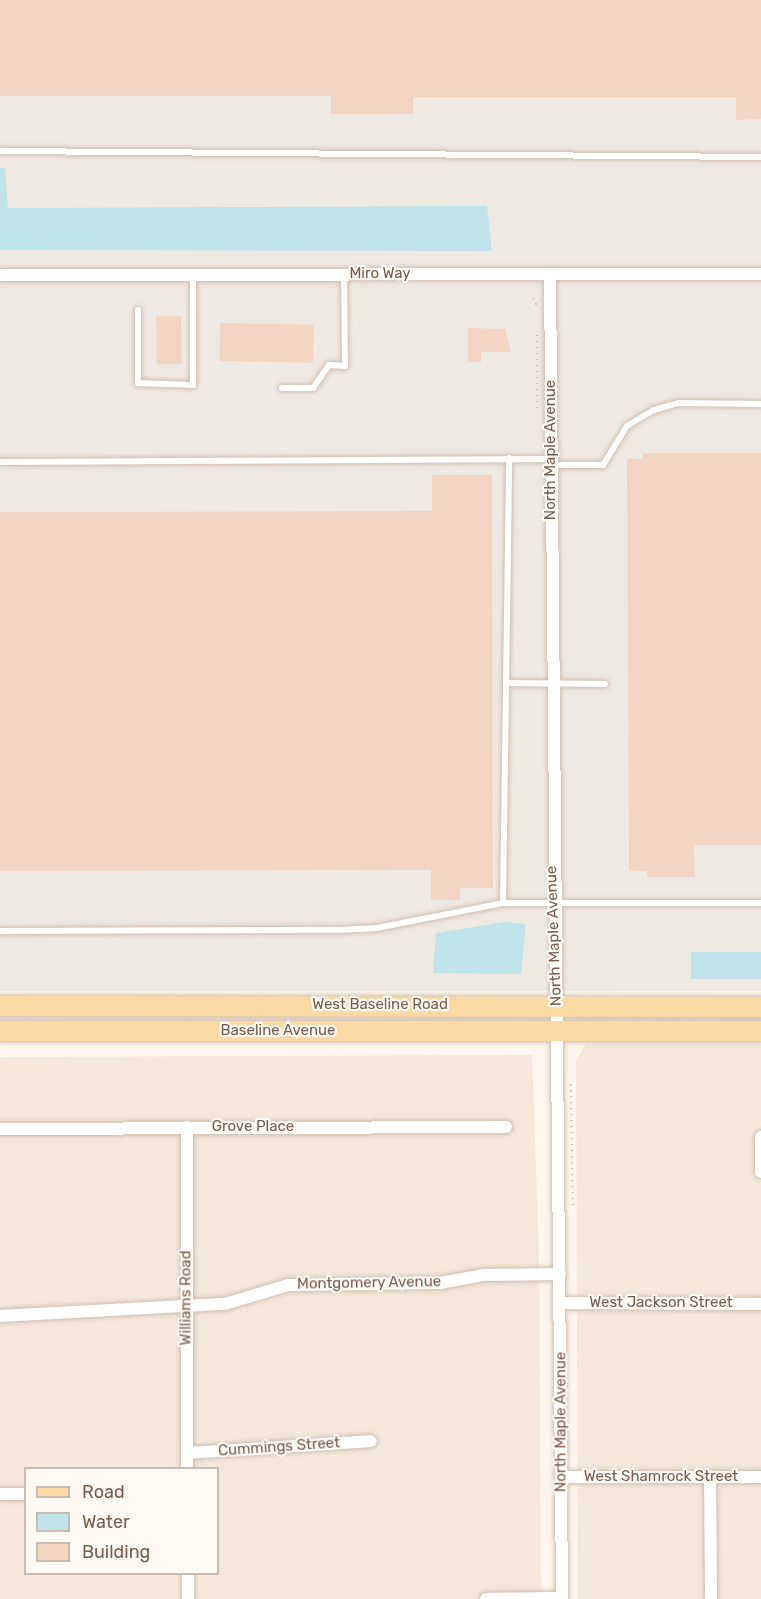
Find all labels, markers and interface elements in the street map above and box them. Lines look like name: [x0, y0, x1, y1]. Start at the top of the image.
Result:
street label: Miro Way: [349, 265, 411, 283]
street label: North Maple Avenue: [542, 380, 560, 520]
street label: North Maple Avenue: [543, 865, 565, 1007]
street label: West Baseline Road: [312, 996, 448, 1014]
street label: Baseline Avenue: [220, 1022, 336, 1040]
street label: Grove Place: [212, 1118, 294, 1136]
street label: Williams Road: [177, 1250, 195, 1346]
street label: Montgomery Avenue: [296, 1273, 442, 1293]
street label: West Jackson Street: [589, 1294, 733, 1312]
street label: North Maple Avenue: [552, 1352, 570, 1492]
street label: Cummings Street: [217, 1434, 341, 1460]
legend: [24, 1467, 219, 1575]
street label: West Shamrock Street: [584, 1468, 738, 1486]
text: Road: [82, 1481, 125, 1503]
text: Water: [82, 1511, 130, 1533]
text: Building: [82, 1541, 150, 1563]

